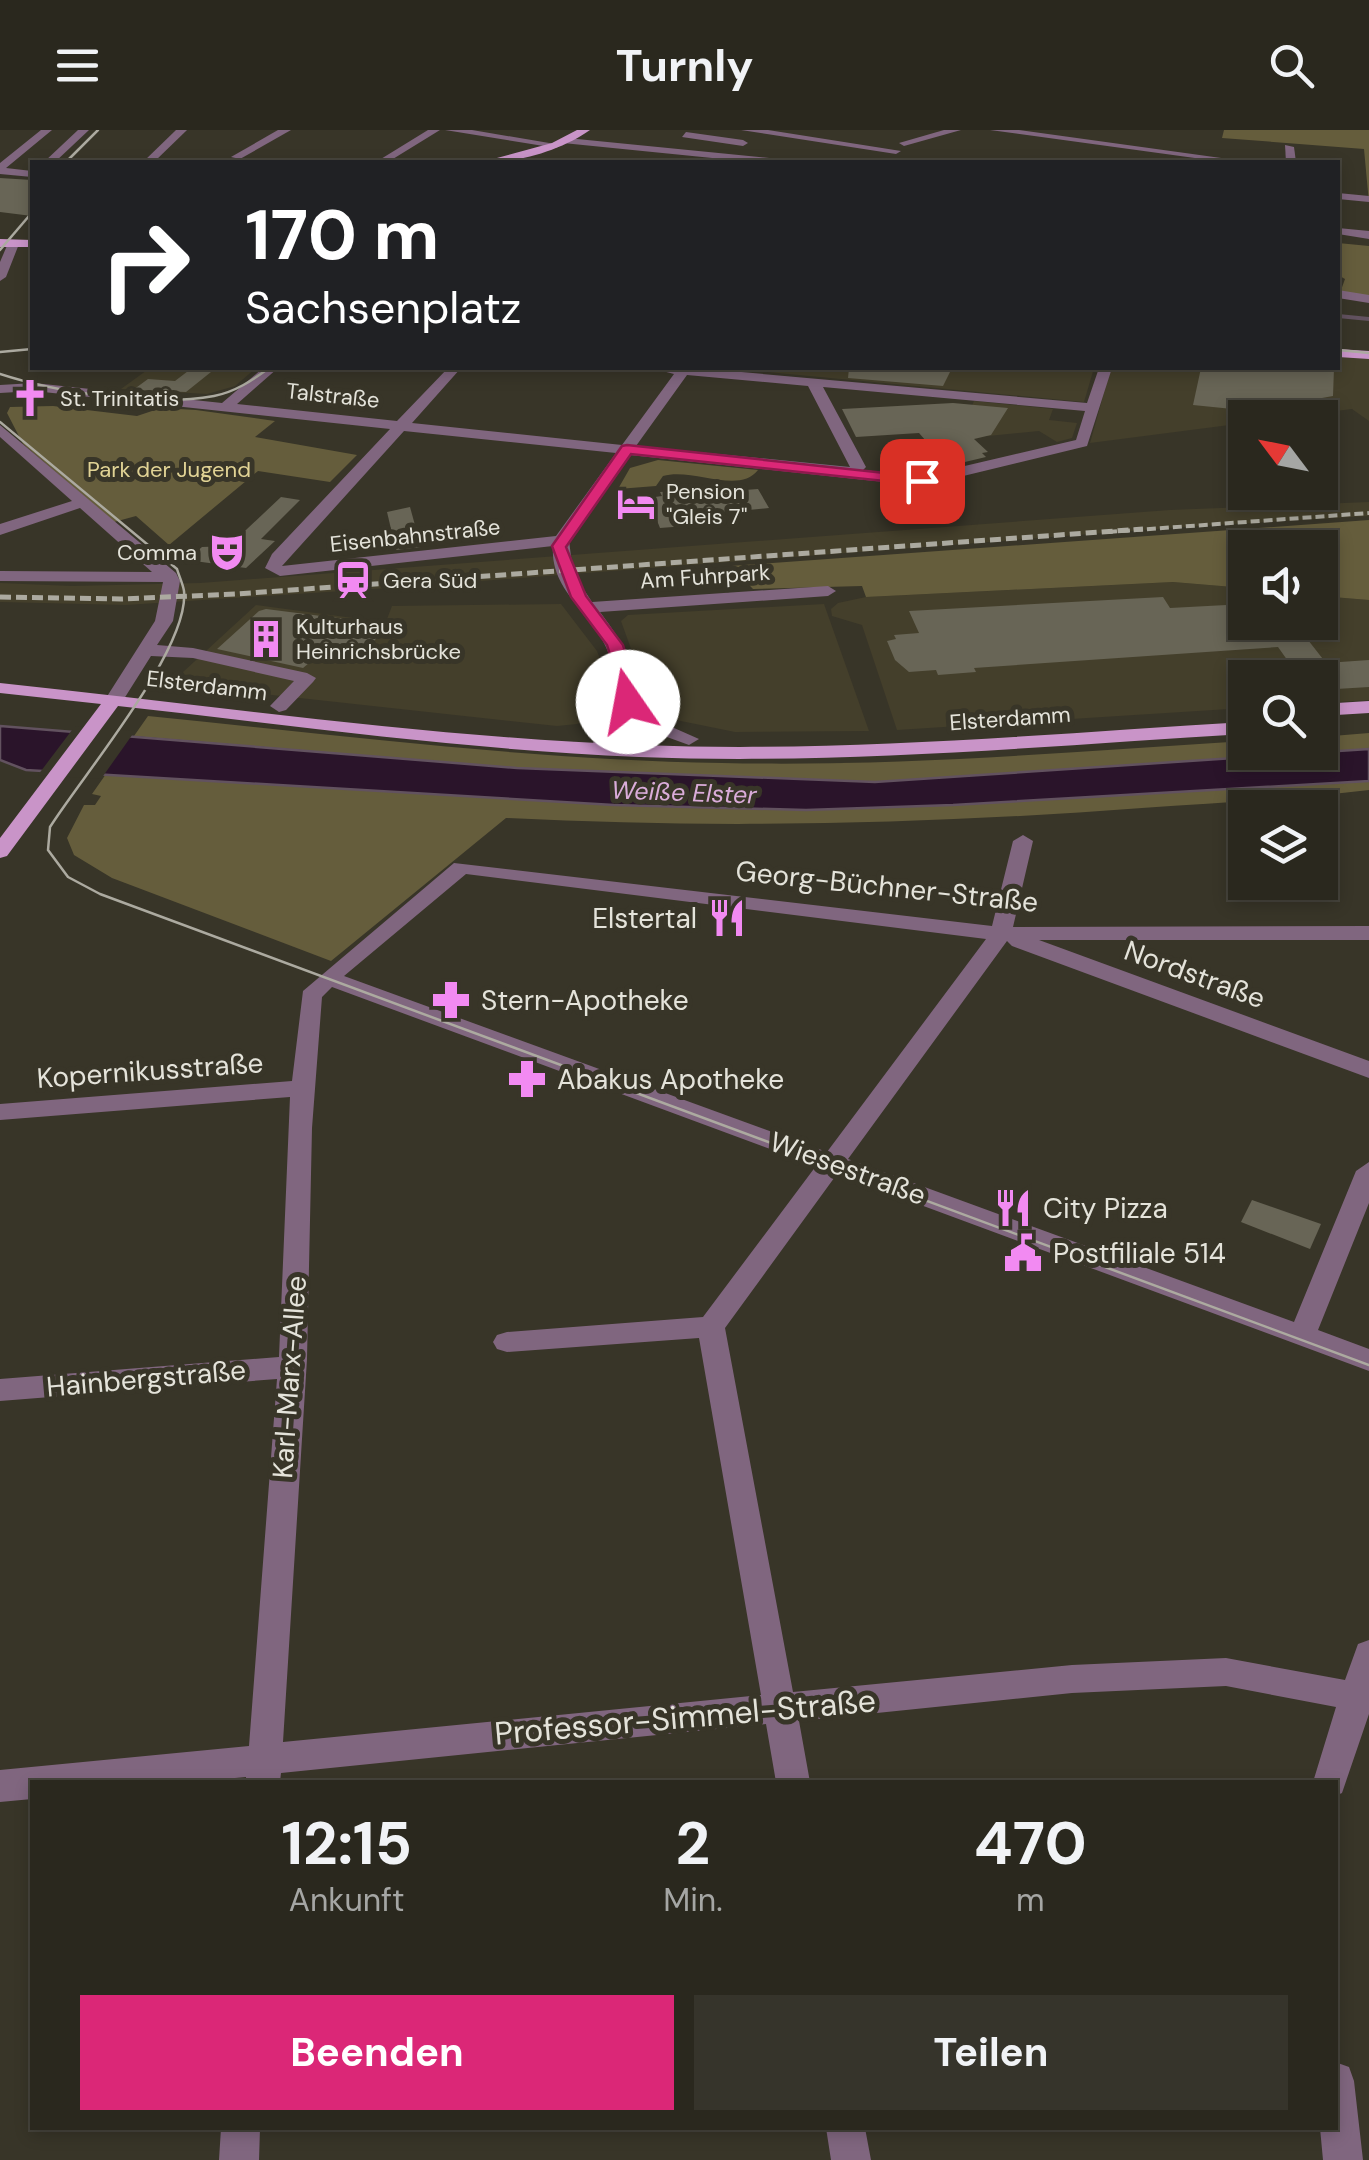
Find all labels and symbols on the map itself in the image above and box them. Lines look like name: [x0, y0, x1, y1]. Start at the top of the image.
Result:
street label: Talstraße: [285, 376, 381, 415]
church icon: St. Trinitatis: [9, 377, 51, 419]
place label: St. Trinitatis: [60, 384, 179, 413]
north arrow: [1228, 400, 1338, 510]
pin: [880, 439, 965, 524]
park label: Park der Jugend: [87, 455, 251, 484]
place label: Pension "Gleis 7": [666, 477, 747, 531]
hotel icon: Pension "Gleis 7": [615, 483, 657, 525]
street label: Eisenbahnstraße: [329, 512, 502, 559]
theatre icon: Comma: [206, 531, 248, 573]
place label: Comma: [117, 538, 197, 567]
street label: Am Fuhrpark: [639, 557, 771, 596]
station icon: Gera Süd: [332, 559, 374, 601]
place label: Gera Süd: [383, 566, 477, 595]
place label: Kulturhaus Heinrichsbrücke: [296, 612, 461, 666]
building icon: Kulturhaus Heinrichsbrücke: [245, 618, 287, 660]
position arrow: [576, 650, 680, 754]
street label: Elsterdamm: [145, 664, 269, 707]
street label: Elsterdamm: [948, 700, 1072, 737]
water label: Weiße Elster: [611, 773, 758, 812]
street label: Georg-Büchner-Straße: [734, 852, 1040, 921]
restaurant icon: Elstertal: [706, 897, 748, 939]
place label: Elstertal: [592, 900, 697, 937]
street label: Nordstraße: [1119, 932, 1270, 1017]
pharmacy icon: Stern-Apotheke: [430, 979, 472, 1021]
place label: Stern-Apotheke: [481, 982, 689, 1019]
street label: Kopernikusstraße: [36, 1044, 264, 1097]
pharmacy icon: Abakus Apotheke: [506, 1058, 548, 1100]
place label: Abakus Apotheke: [557, 1061, 784, 1098]
street label: Wiesestraße: [765, 1123, 931, 1214]
restaurant icon: City Pizza: [992, 1187, 1034, 1229]
place label: City Pizza: [1043, 1190, 1168, 1227]
public building icon: Postfiliale 514: [1002, 1232, 1044, 1274]
place label: Postfiliale 514: [1053, 1235, 1226, 1272]
street label: Karl-Marx-Allee: [264, 1275, 315, 1480]
street label: Hainbergstraße: [45, 1351, 247, 1406]
street label: Professor-Simmel-Straße: [493, 1679, 877, 1755]

